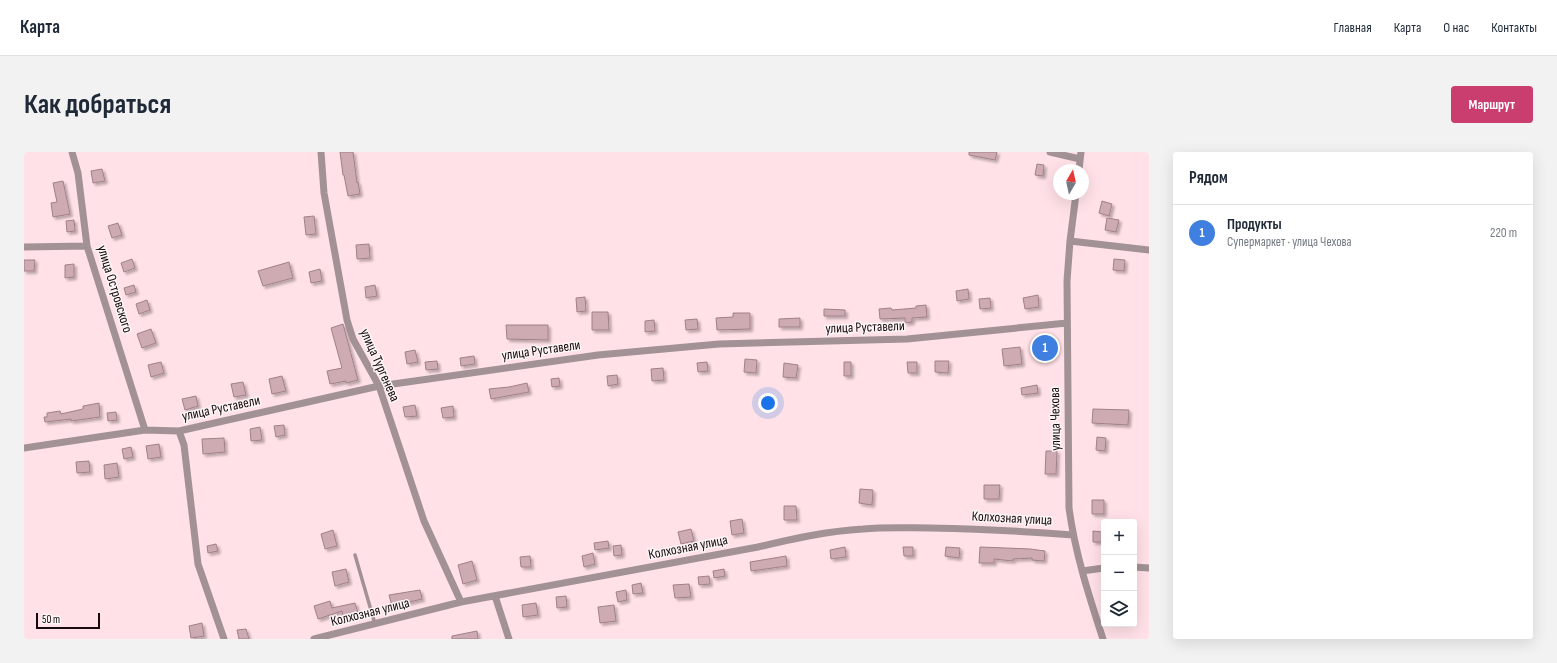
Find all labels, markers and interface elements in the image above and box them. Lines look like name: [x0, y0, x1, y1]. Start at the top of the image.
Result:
text: Карта: [20, 16, 60, 39]
text: Главная: [1334, 19, 1372, 36]
text: Карта: [1394, 19, 1421, 36]
text: О нас: [1443, 19, 1469, 36]
text: Контакты: [1491, 19, 1537, 36]
button: Маршрут: [1451, 86, 1533, 123]
text: Как добраться: [24, 88, 171, 121]
north arrow: [1053, 164, 1089, 200]
text: Рядом: [1189, 168, 1228, 188]
text: Продукты: [1227, 215, 1282, 234]
text: 1: [1199, 225, 1205, 241]
text: 220 m: [1490, 225, 1517, 241]
text: Супермаркет · улица Чехова: [1227, 234, 1351, 250]
street label: улица Островского: [94, 243, 136, 335]
street label: улица Руставели: [825, 317, 905, 337]
street label: улица Тургенева: [356, 326, 404, 404]
pin: 1: [1032, 333, 1058, 363]
street label: улица Руставели: [501, 336, 582, 364]
street label: улица Чехова: [1046, 387, 1064, 451]
street label: улица Руставели: [180, 391, 262, 425]
your location: [758, 393, 778, 413]
street label: Колхозная улица: [971, 507, 1053, 529]
map controls: [1101, 519, 1137, 627]
button: +: [1101, 519, 1137, 555]
street label: Колхозная улица: [647, 531, 729, 563]
button: −: [1101, 555, 1137, 591]
button: layers: [1101, 591, 1137, 627]
street label: Колхозная улица: [329, 594, 411, 630]
scale bar: [36, 611, 100, 630]
text: 50 m: [42, 613, 60, 626]

